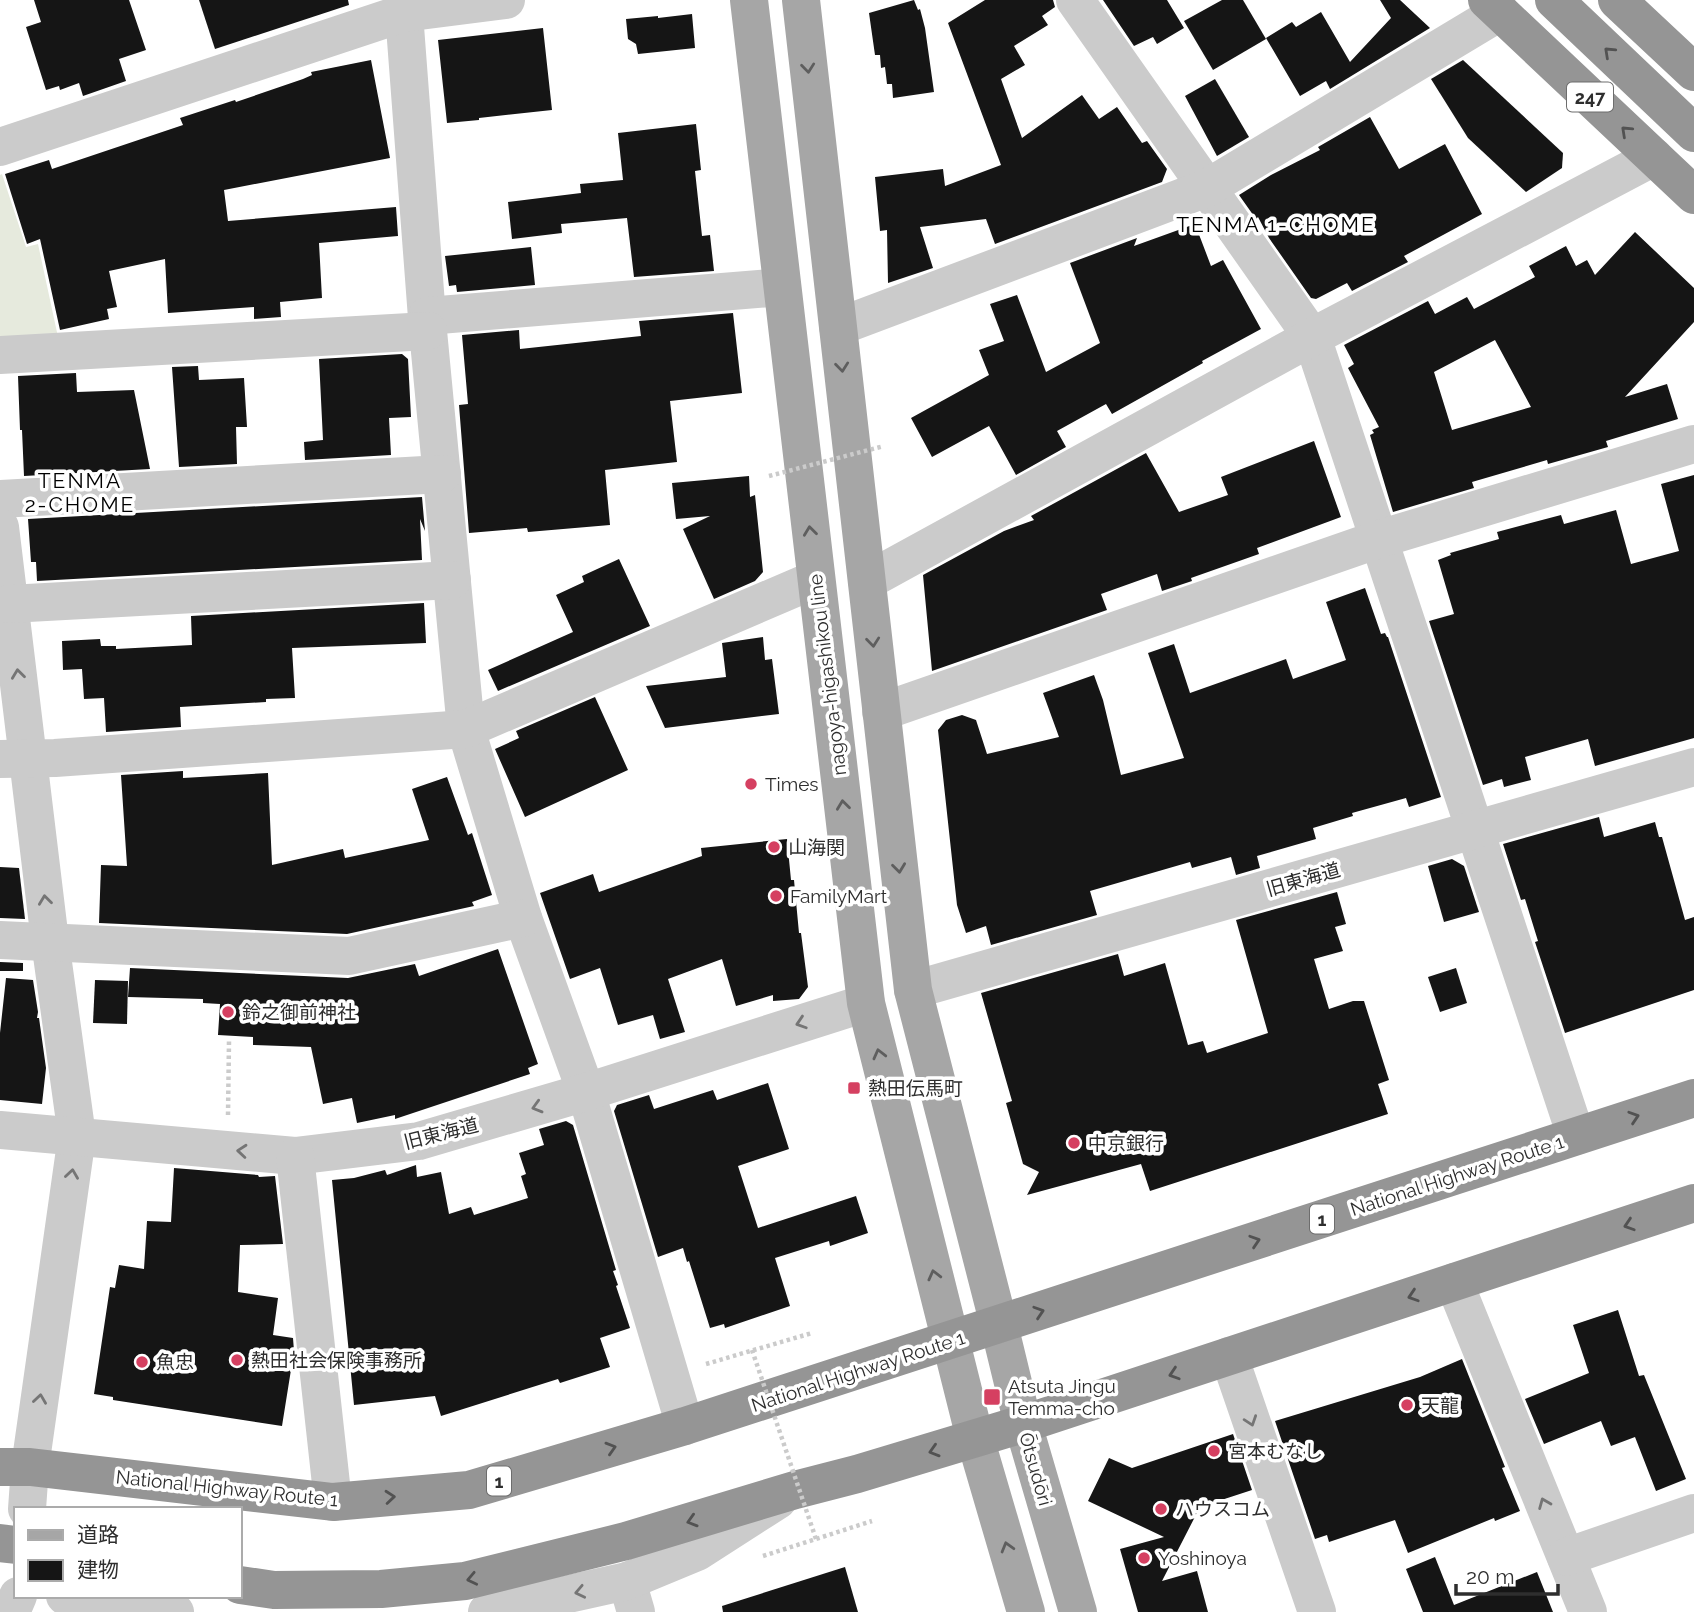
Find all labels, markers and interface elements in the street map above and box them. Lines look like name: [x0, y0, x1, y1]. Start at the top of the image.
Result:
one-way arrow: [1604, 48, 1617, 61]
one-way arrow: [801, 62, 816, 74]
road number: 247: [1567, 82, 1613, 112]
one-way arrow: [1622, 127, 1635, 139]
district label: TENMA 1-CHOME: [1176, 212, 1376, 237]
one-way arrow: [835, 361, 850, 373]
district label: TENMA 2-CHOME: [25, 468, 135, 517]
one-way arrow: [803, 525, 818, 536]
street label: nagoya-higashikou line: [804, 573, 850, 777]
one-way arrow: [866, 636, 881, 647]
one-way arrow: [10, 668, 25, 680]
place label: Times: [765, 773, 819, 795]
marker: Times: [743, 776, 759, 792]
one-way arrow: [835, 799, 850, 811]
place label: 山海関: [788, 836, 845, 858]
marker: 山海関: [766, 839, 782, 855]
street label: 旧東海道: [1263, 858, 1343, 900]
one-way arrow: [891, 863, 906, 874]
place label: FamilyMart: [790, 885, 888, 907]
marker: FamilyMart: [768, 888, 784, 904]
one-way arrow: [38, 894, 53, 906]
place label: 鈴之御前神社: [242, 1001, 356, 1023]
marker: 鈴之御前神社: [220, 1004, 236, 1020]
one-way arrow: [795, 1015, 807, 1030]
one-way arrow: [873, 1048, 887, 1060]
place label: 熱田伝馬町: [868, 1077, 963, 1099]
marker: 熱田伝馬町: [846, 1080, 862, 1096]
one-way arrow: [531, 1098, 543, 1113]
one-way arrow: [1627, 1111, 1640, 1125]
street label: 旧東海道: [401, 1113, 481, 1153]
street label: National Highway Route 1: [1347, 1130, 1567, 1220]
place label: 中京銀行: [1088, 1132, 1164, 1154]
marker: 中京銀行: [1066, 1135, 1082, 1151]
one-way arrow: [236, 1144, 247, 1159]
one-way arrow: [64, 1168, 79, 1180]
road number: 1: [1310, 1204, 1334, 1234]
one-way arrow: [1624, 1217, 1636, 1231]
one-way arrow: [1248, 1235, 1261, 1249]
one-way arrow: [928, 1269, 942, 1281]
one-way arrow: [1407, 1288, 1420, 1302]
one-way arrow: [1032, 1306, 1044, 1320]
street label: National Highway Route 1: [748, 1326, 968, 1416]
place label: 熱田社会保険事務所: [251, 1349, 422, 1371]
place label: 魚忠: [156, 1351, 194, 1373]
marker: 熱田社会保険事務所: [229, 1352, 245, 1368]
marker: 魚忠: [134, 1354, 150, 1370]
one-way arrow: [1168, 1366, 1180, 1381]
place label: Atsuta Jingu Temma-cho: [1008, 1375, 1116, 1419]
marker: Atsuta Jingu Temma-cho: [982, 1387, 1002, 1407]
one-way arrow: [32, 1393, 47, 1405]
place label: 天龍: [1421, 1394, 1459, 1416]
marker: 天龍: [1399, 1397, 1415, 1413]
one-way arrow: [1243, 1414, 1257, 1426]
street label: Ōtsudōri: [1015, 1430, 1057, 1508]
place label: 宮本むなし: [1228, 1440, 1323, 1462]
one-way arrow: [605, 1442, 617, 1457]
one-way arrow: [928, 1442, 940, 1457]
marker: 宮本むなし: [1206, 1443, 1222, 1459]
street label: National Highway Route 1: [115, 1465, 339, 1511]
road number: 1: [487, 1466, 511, 1496]
one-way arrow: [385, 1490, 396, 1505]
place label: ハウスコム: [1175, 1498, 1270, 1520]
one-way arrow: [1539, 1498, 1553, 1510]
marker: ハウスコム: [1153, 1501, 1169, 1517]
legend: [14, 1507, 242, 1598]
one-way arrow: [686, 1513, 698, 1528]
text: 道路: [77, 1522, 119, 1547]
one-way arrow: [1000, 1541, 1015, 1553]
place label: Yoshinoya: [1158, 1547, 1247, 1569]
marker: Yoshinoya: [1136, 1550, 1152, 1566]
scale bar: [1456, 1552, 1558, 1596]
text: 建物: [77, 1557, 119, 1582]
text: 20 m: [1466, 1564, 1514, 1589]
one-way arrow: [466, 1571, 478, 1586]
one-way arrow: [574, 1583, 586, 1598]

